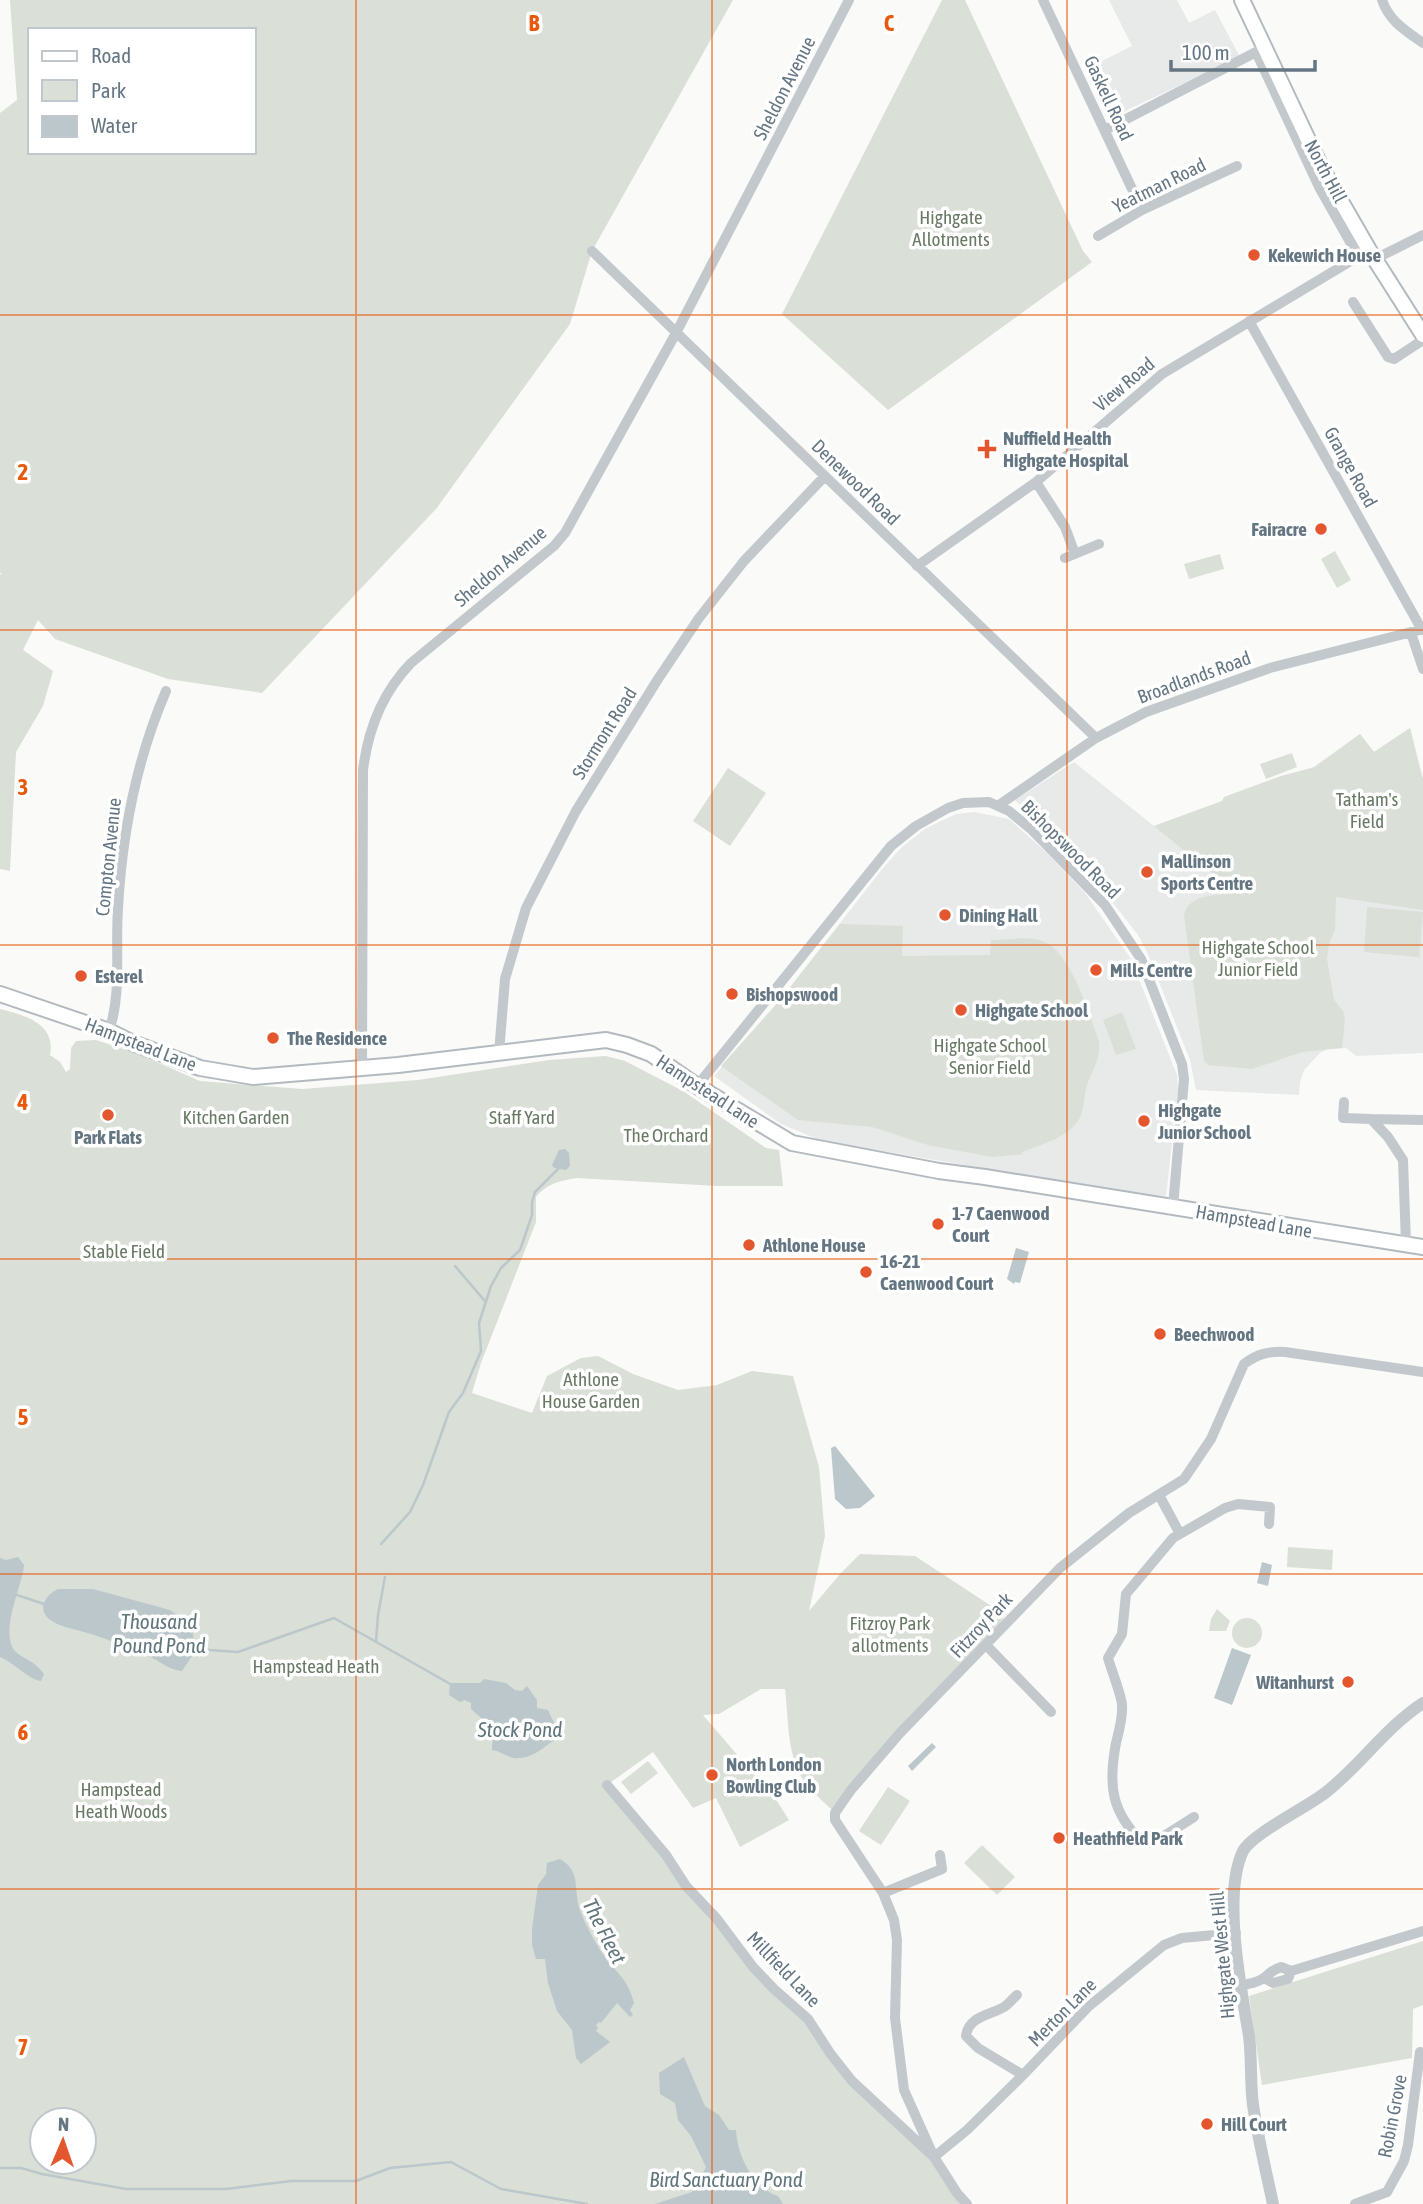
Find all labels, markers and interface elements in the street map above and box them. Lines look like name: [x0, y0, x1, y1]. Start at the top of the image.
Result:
text: B: [529, 10, 540, 36]
text: C: [884, 10, 895, 36]
legend: [28, 28, 256, 154]
scale bar: [1171, 28, 1314, 72]
street label: Sheldon Avenue: [749, 33, 819, 143]
text: 100 m: [1182, 40, 1230, 64]
text: Road: [91, 43, 131, 67]
street label: Gaskell Road: [1080, 52, 1138, 144]
text: Park: [91, 78, 126, 102]
text: Water: [91, 113, 138, 137]
street label: North Hill: [1300, 136, 1352, 206]
street label: Yeatman Road: [1109, 153, 1209, 217]
park label: Highgate Allotments: [912, 206, 990, 250]
place label: Kekewich House: [1268, 244, 1381, 266]
marker: Kekewich House: [1246, 247, 1262, 263]
street label: View Road: [1089, 352, 1159, 416]
street label: Grange Road: [1320, 423, 1382, 511]
place label: Nuffield Health Highgate Hospital: [1003, 427, 1129, 471]
street label: Denewood Road: [807, 435, 905, 529]
marker: Nuffield Health Highgate Hospital: [977, 439, 997, 459]
text: 2: [18, 459, 28, 485]
place label: Fairacre: [1251, 518, 1307, 540]
street label: Sheldon Avenue: [450, 521, 550, 611]
marker: Fairacre: [1313, 521, 1329, 537]
street label: Broadlands Road: [1134, 646, 1254, 708]
street label: Stormont Road: [567, 683, 641, 783]
text: 3: [18, 774, 28, 800]
park label: Tatham's Field: [1336, 788, 1399, 832]
street label: Bishopswood Road: [1017, 795, 1125, 903]
street label: Compton Avenue: [91, 797, 125, 917]
place label: Mallinson Sports Centre: [1161, 850, 1254, 894]
marker: Mallinson Sports Centre: [1139, 864, 1155, 880]
place label: Dining Hall: [959, 904, 1038, 926]
marker: Dining Hall: [937, 907, 953, 923]
park label: Highgate School Junior Field: [1201, 936, 1315, 980]
place label: Mills Centre: [1110, 959, 1193, 981]
marker: Mills Centre: [1088, 962, 1104, 978]
place label: Esterel: [95, 965, 144, 987]
marker: Esterel: [73, 968, 89, 984]
place label: Bishopswood: [746, 983, 838, 1005]
marker: Bishopswood: [724, 986, 740, 1002]
place label: Highgate School: [975, 999, 1089, 1021]
marker: Highgate School: [953, 1002, 969, 1018]
street label: Hampstead Lane: [82, 1013, 200, 1075]
place label: The Residence: [287, 1027, 387, 1049]
marker: The Residence: [265, 1030, 281, 1046]
park label: Highgate School Senior Field: [933, 1034, 1047, 1078]
street label: Hampstead Lane: [653, 1050, 763, 1132]
text: 4: [17, 1089, 29, 1115]
place label: Highgate Junior School: [1157, 1099, 1252, 1143]
park label: Kitchen Garden: [182, 1106, 290, 1128]
park label: Staff Yard: [489, 1106, 555, 1128]
marker: Park Flats: [100, 1107, 116, 1123]
marker: Highgate Junior School: [1136, 1113, 1152, 1129]
park label: The Orchard: [624, 1124, 708, 1146]
place label: Park Flats: [74, 1126, 142, 1148]
street label: Hampstead Lane: [1194, 1200, 1314, 1242]
place label: 1-7 Caenwood Court: [952, 1202, 1050, 1246]
marker: 1-7 Caenwood Court: [930, 1216, 946, 1232]
place label: Athlone House: [762, 1234, 866, 1256]
marker: Athlone House: [741, 1237, 757, 1253]
park label: Stable Field: [83, 1240, 165, 1262]
place label: 16-21 Caenwood Court: [880, 1250, 994, 1294]
marker: 16-21 Caenwood Court: [858, 1264, 874, 1280]
place label: Beechwood: [1174, 1323, 1254, 1345]
marker: Beechwood: [1152, 1326, 1168, 1342]
park label: Athlone House Garden: [542, 1368, 640, 1412]
text: 5: [18, 1404, 29, 1430]
street label: Fitzroy Park: [945, 1587, 1017, 1662]
water label: Thousand Pound Pond: [112, 1609, 206, 1657]
park label: Fitzroy Park allotments: [850, 1612, 931, 1656]
park label: Hampstead Heath: [253, 1655, 379, 1677]
place label: Witanhurst: [1255, 1671, 1335, 1693]
marker: Witanhurst: [1340, 1674, 1356, 1690]
water label: Stock Pond: [477, 1717, 562, 1741]
text: 6: [18, 1719, 29, 1745]
place label: North London Bowling Club: [726, 1753, 822, 1797]
marker: North London Bowling Club: [704, 1767, 720, 1783]
park label: Hampstead Heath Woods: [75, 1778, 168, 1822]
place label: Heathfield Park: [1073, 1827, 1183, 1849]
marker: Heathfield Park: [1051, 1830, 1067, 1846]
street label: Highgate West Hill: [1205, 1890, 1239, 2020]
water label: The Fleet: [578, 1894, 632, 1968]
street label: Millfield Lane: [743, 1927, 825, 2011]
street label: Merton Lane: [1024, 1974, 1100, 2050]
text: 7: [18, 2034, 28, 2060]
street label: Robin Grove: [1373, 2073, 1411, 2159]
north arrow: [28, 2106, 98, 2176]
text: N: [58, 2113, 70, 2135]
place label: Hill Court: [1221, 2113, 1287, 2135]
marker: Hill Court: [1199, 2116, 1215, 2132]
water label: Bird Sanctuary Pond: [649, 2167, 803, 2191]

